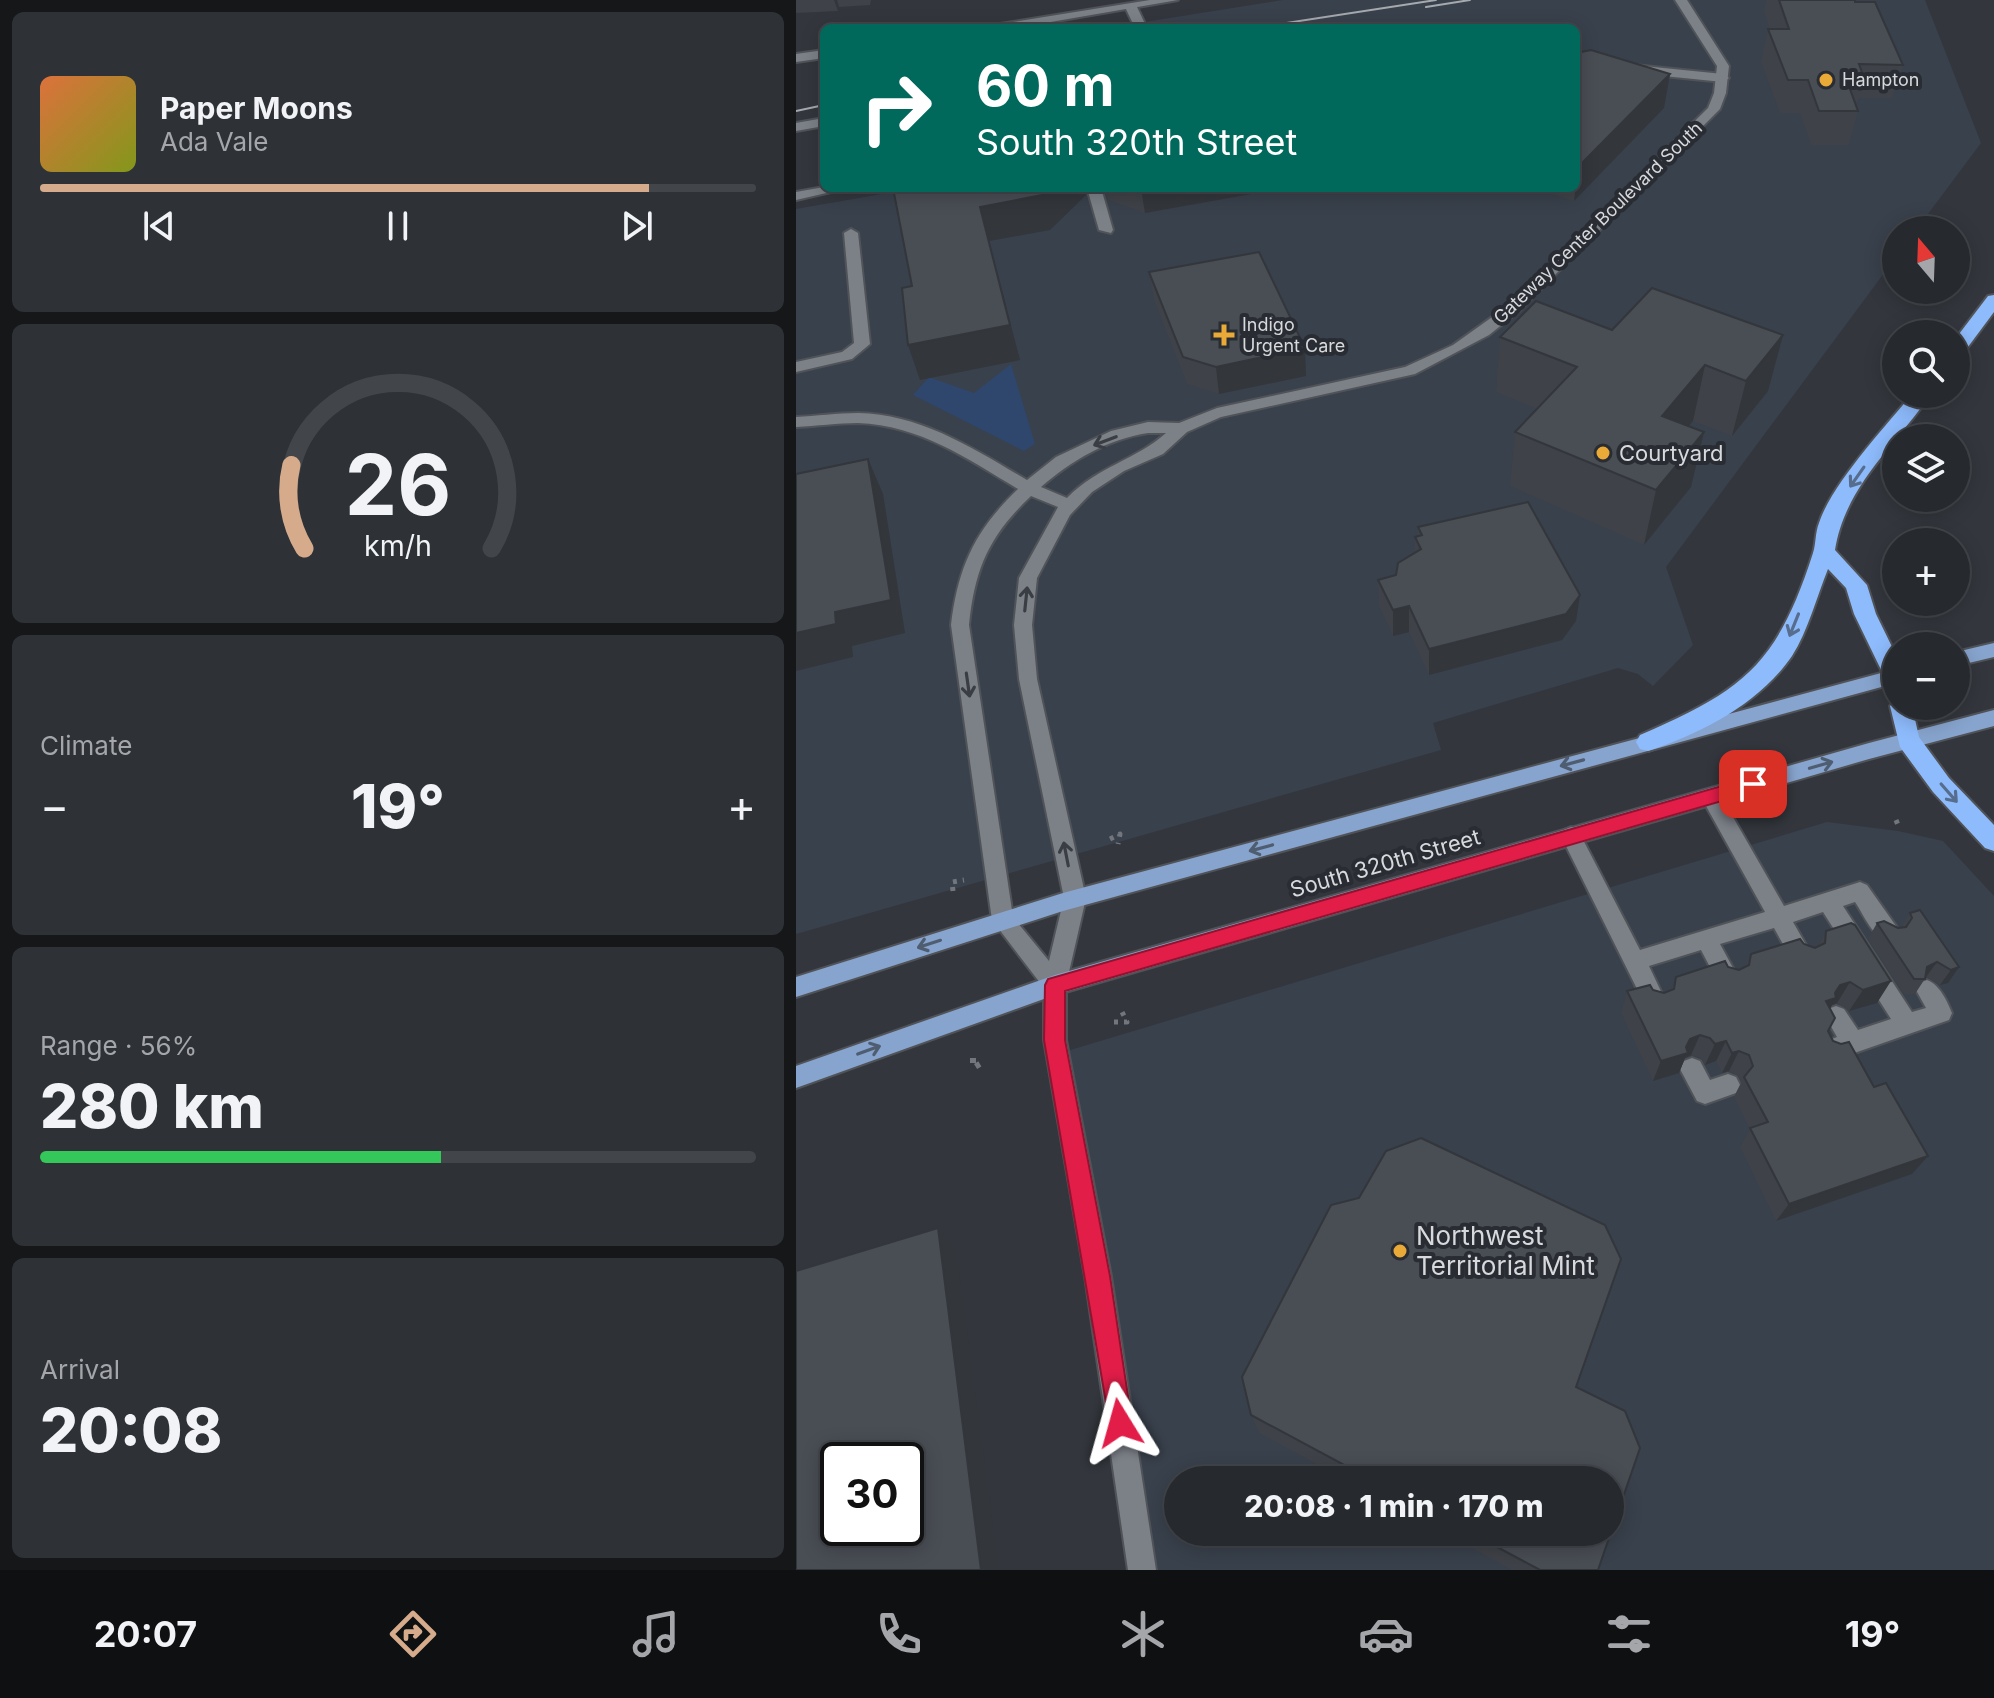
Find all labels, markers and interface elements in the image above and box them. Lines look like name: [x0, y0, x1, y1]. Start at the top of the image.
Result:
text: 60 m: [976, 52, 1115, 120]
icon: right: [844, 56, 948, 160]
place label: Hampton: [1842, 69, 1919, 90]
marker: Hampton: [1817, 71, 1835, 89]
text: Paper Moons: [160, 90, 353, 126]
street label: Gateway Center Boulevard South: [1489, 117, 1706, 328]
text: South 320th Street: [976, 120, 1297, 164]
text: Ada Vale: [160, 126, 268, 157]
icon: previous: [137, 204, 181, 248]
icon: pause: [376, 204, 420, 248]
icon: next: [615, 204, 659, 248]
north arrow: [1882, 216, 1970, 304]
map controls: [1882, 216, 1970, 720]
place label: Indigo Urgent Care: [1242, 314, 1345, 356]
button: search: [1882, 320, 1970, 408]
marker: Indigo Urgent Care: [1213, 324, 1235, 346]
button: layers: [1882, 424, 1970, 512]
text: 26: [345, 434, 451, 535]
one-way arrow: [1093, 435, 1118, 449]
place label: Courtyard: [1619, 440, 1724, 466]
marker: Courtyard: [1594, 444, 1612, 462]
one-way arrow: [1849, 466, 1865, 488]
button: +: [1882, 528, 1970, 616]
text: km/h: [364, 529, 432, 564]
one-way arrow: [1018, 586, 1033, 613]
one-way arrow: [1786, 612, 1801, 636]
button: −: [1882, 632, 1970, 720]
one-way arrow: [960, 671, 975, 697]
text: Climate: [40, 730, 132, 761]
pin: [1719, 750, 1787, 818]
one-way arrow: [1560, 756, 1586, 771]
one-way arrow: [1808, 757, 1834, 772]
icon: arrive: [1731, 762, 1775, 806]
text: 19°: [351, 770, 445, 842]
text: −: [40, 779, 69, 833]
text: +: [727, 779, 756, 833]
one-way arrow: [1939, 782, 1957, 802]
street label: South 320th Street: [1287, 823, 1483, 903]
one-way arrow: [1248, 841, 1274, 856]
one-way arrow: [1057, 842, 1072, 868]
one-way arrow: [917, 938, 942, 952]
text: Range · 56%: [40, 1030, 197, 1061]
one-way arrow: [856, 1042, 881, 1056]
text: 280 km: [40, 1070, 264, 1142]
place label: Northwest Territorial Mint: [1416, 1220, 1595, 1281]
marker: Northwest Territorial Mint: [1391, 1242, 1409, 1260]
text: Arrival: [40, 1354, 120, 1385]
position arrow: [1078, 1381, 1162, 1465]
text: 20:08: [40, 1394, 222, 1466]
speed limit sign: 30: [820, 1442, 924, 1546]
text: 20:08 · 1 min · 170 m: [1244, 1488, 1544, 1524]
icon: directions: [385, 1606, 441, 1662]
icon: music: [628, 1606, 684, 1662]
icon: phone: [871, 1606, 927, 1662]
icon: climate: [1115, 1606, 1171, 1662]
icon: car: [1358, 1606, 1414, 1662]
icon: filters: [1601, 1606, 1657, 1662]
text: 20:07: [94, 1612, 197, 1656]
text: 19°: [1845, 1612, 1900, 1656]

